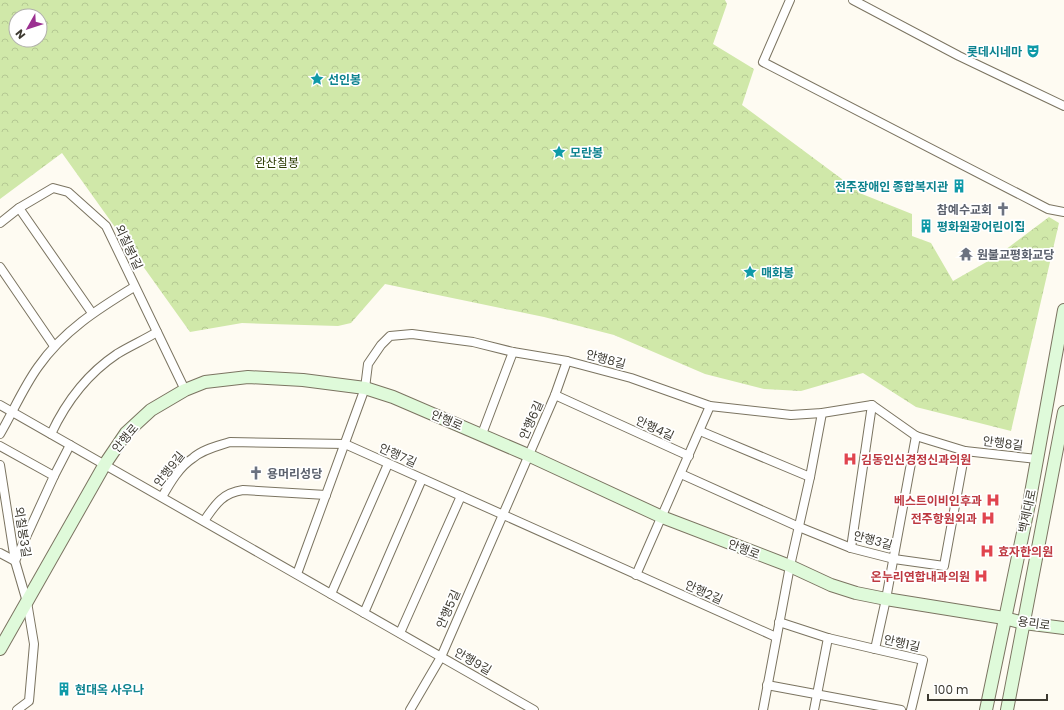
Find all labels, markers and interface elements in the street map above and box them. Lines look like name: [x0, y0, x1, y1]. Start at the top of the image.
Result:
north arrow: [8, 8, 48, 48]
text: N: [11, 26, 29, 43]
place label: 롯데시네마: [967, 43, 1022, 60]
theatre icon: 롯데시네마: [1025, 43, 1041, 59]
place icon: 선인봉: [309, 71, 325, 87]
place label: 선인봉: [328, 71, 361, 88]
place icon: 모란봉: [551, 144, 567, 160]
place label: 모란봉: [570, 144, 603, 161]
park label: 완산칠봉: [255, 154, 299, 171]
place label: 전주장애인 종합복지관: [835, 178, 948, 195]
building icon: 전주장애인 종합복지관: [951, 178, 967, 194]
place label: 참예수교회: [937, 201, 992, 218]
church icon: 참예수교회: [995, 201, 1011, 217]
building icon: 평화원광어린이집: [918, 218, 934, 234]
place label: 평화원광어린이집: [937, 218, 1025, 235]
street label: 외칠봉1길: [111, 222, 147, 272]
temple icon: 원불교평화교당: [958, 246, 974, 262]
place label: 원불교평화교당: [977, 246, 1054, 263]
place icon: 매화봉: [742, 264, 758, 280]
place label: 매화봉: [761, 264, 794, 281]
street label: 안행8길: [584, 346, 628, 372]
street label: 안행6길: [515, 398, 547, 442]
street label: 안행로: [428, 406, 466, 434]
street label: 안행4길: [633, 412, 677, 444]
street label: 안행로: [108, 420, 142, 456]
street label: 안행8길: [982, 432, 1024, 454]
street label: 안행7길: [376, 439, 420, 471]
street label: 안행9길: [150, 448, 188, 490]
hospital icon: 김동인신경정신과의원: [842, 451, 858, 467]
place label: 김동인신경정신과의원: [861, 451, 971, 468]
church icon: 용머리성당: [248, 465, 264, 481]
place label: 용머리성당: [267, 465, 322, 482]
street label: 백제대로: [1014, 488, 1040, 534]
place label: 베스트이비인후과: [894, 492, 982, 509]
hospital icon: 베스트이비인후과: [985, 492, 1001, 508]
street label: 외칠봉3길: [11, 505, 35, 559]
place label: 전주항원외과: [911, 510, 977, 527]
hospital icon: 전주항원외과: [980, 510, 996, 526]
street label: 안행3길: [851, 527, 895, 553]
street label: 안행로: [725, 535, 763, 563]
hospital icon: 효자한의원: [979, 543, 995, 559]
place label: 효자한의원: [998, 543, 1053, 560]
place label: 온누리연합내과의원: [871, 568, 970, 585]
hospital icon: 온누리연합내과의원: [973, 568, 989, 584]
street label: 안행2길: [682, 576, 726, 608]
street label: 안행5길: [432, 587, 464, 631]
street label: 용리로: [1016, 612, 1052, 634]
street label: 안행1길: [882, 631, 922, 655]
street label: 안행9길: [451, 643, 495, 679]
scale bar: [928, 676, 1047, 702]
building icon: 현대옥 사우나: [56, 681, 72, 697]
place label: 현대옥 사우나: [75, 681, 144, 698]
text: 100 m: [934, 681, 968, 698]

